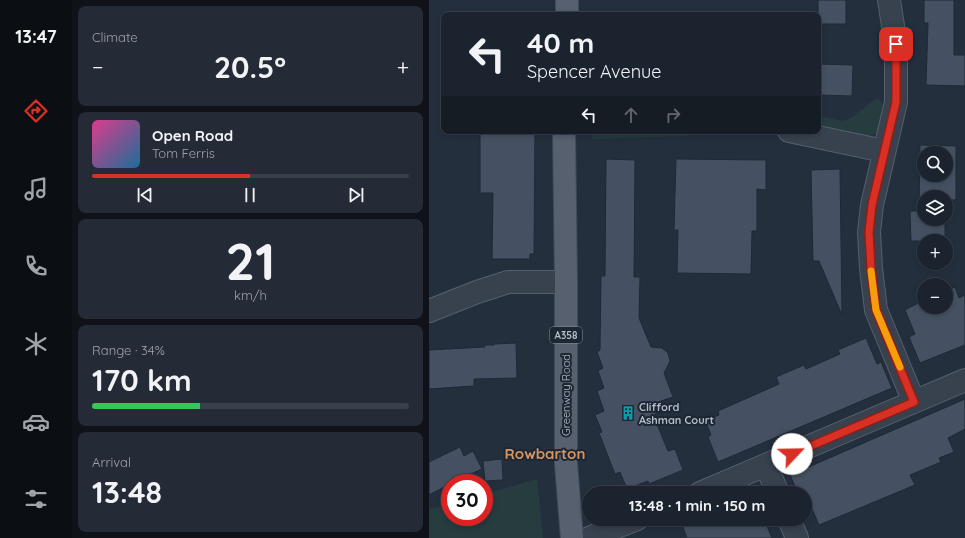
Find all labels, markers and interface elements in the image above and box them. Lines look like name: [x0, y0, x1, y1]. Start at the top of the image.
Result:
text: 13:47: [15, 25, 57, 48]
text: 40 m: [527, 25, 594, 60]
pin: [879, 27, 913, 61]
icon: left: [461, 28, 513, 80]
text: Climate: [92, 29, 138, 45]
icon: arrive: [885, 33, 907, 55]
text: 20.5°: [214, 48, 286, 86]
text: −: [92, 53, 103, 81]
text: +: [397, 53, 409, 81]
text: Spencer Avenue: [527, 60, 662, 83]
icon: directions: [22, 97, 50, 125]
icon: left: [578, 104, 600, 126]
icon: ahead: [620, 104, 642, 126]
icon: right: [662, 104, 684, 126]
text: Open Road: [152, 126, 233, 145]
text: Tom Ferris: [152, 145, 215, 161]
map controls: [917, 146, 953, 314]
button: search: [917, 146, 953, 182]
icon: music: [22, 175, 50, 203]
icon: previous: [134, 184, 156, 206]
icon: pause: [239, 184, 261, 206]
icon: next: [345, 184, 367, 206]
button: layers: [917, 190, 953, 226]
text: 21: [226, 228, 275, 293]
button: +: [917, 234, 953, 270]
icon: phone: [22, 252, 50, 280]
button: −: [917, 278, 953, 314]
text: km/h: [234, 287, 267, 303]
road number: A358: [550, 327, 582, 343]
icon: climate: [22, 330, 50, 358]
text: Range · 34%: [92, 342, 165, 358]
street label: Greenway Road: [559, 354, 573, 436]
text: 170 km: [92, 361, 192, 399]
place label: Clifford Ashman Court: [639, 400, 714, 427]
building icon: Clifford Ashman Court: [620, 405, 636, 421]
icon: car: [22, 408, 50, 436]
position arrow: [771, 433, 813, 475]
district label: Rowbarton: [505, 444, 585, 463]
text: Arrival: [92, 454, 131, 470]
text: 13:48: [92, 473, 162, 511]
speed limit sign: 30: [441, 474, 493, 526]
icon: filters: [22, 485, 50, 513]
text: 13:48 · 1 min · 150 m: [629, 496, 765, 515]

